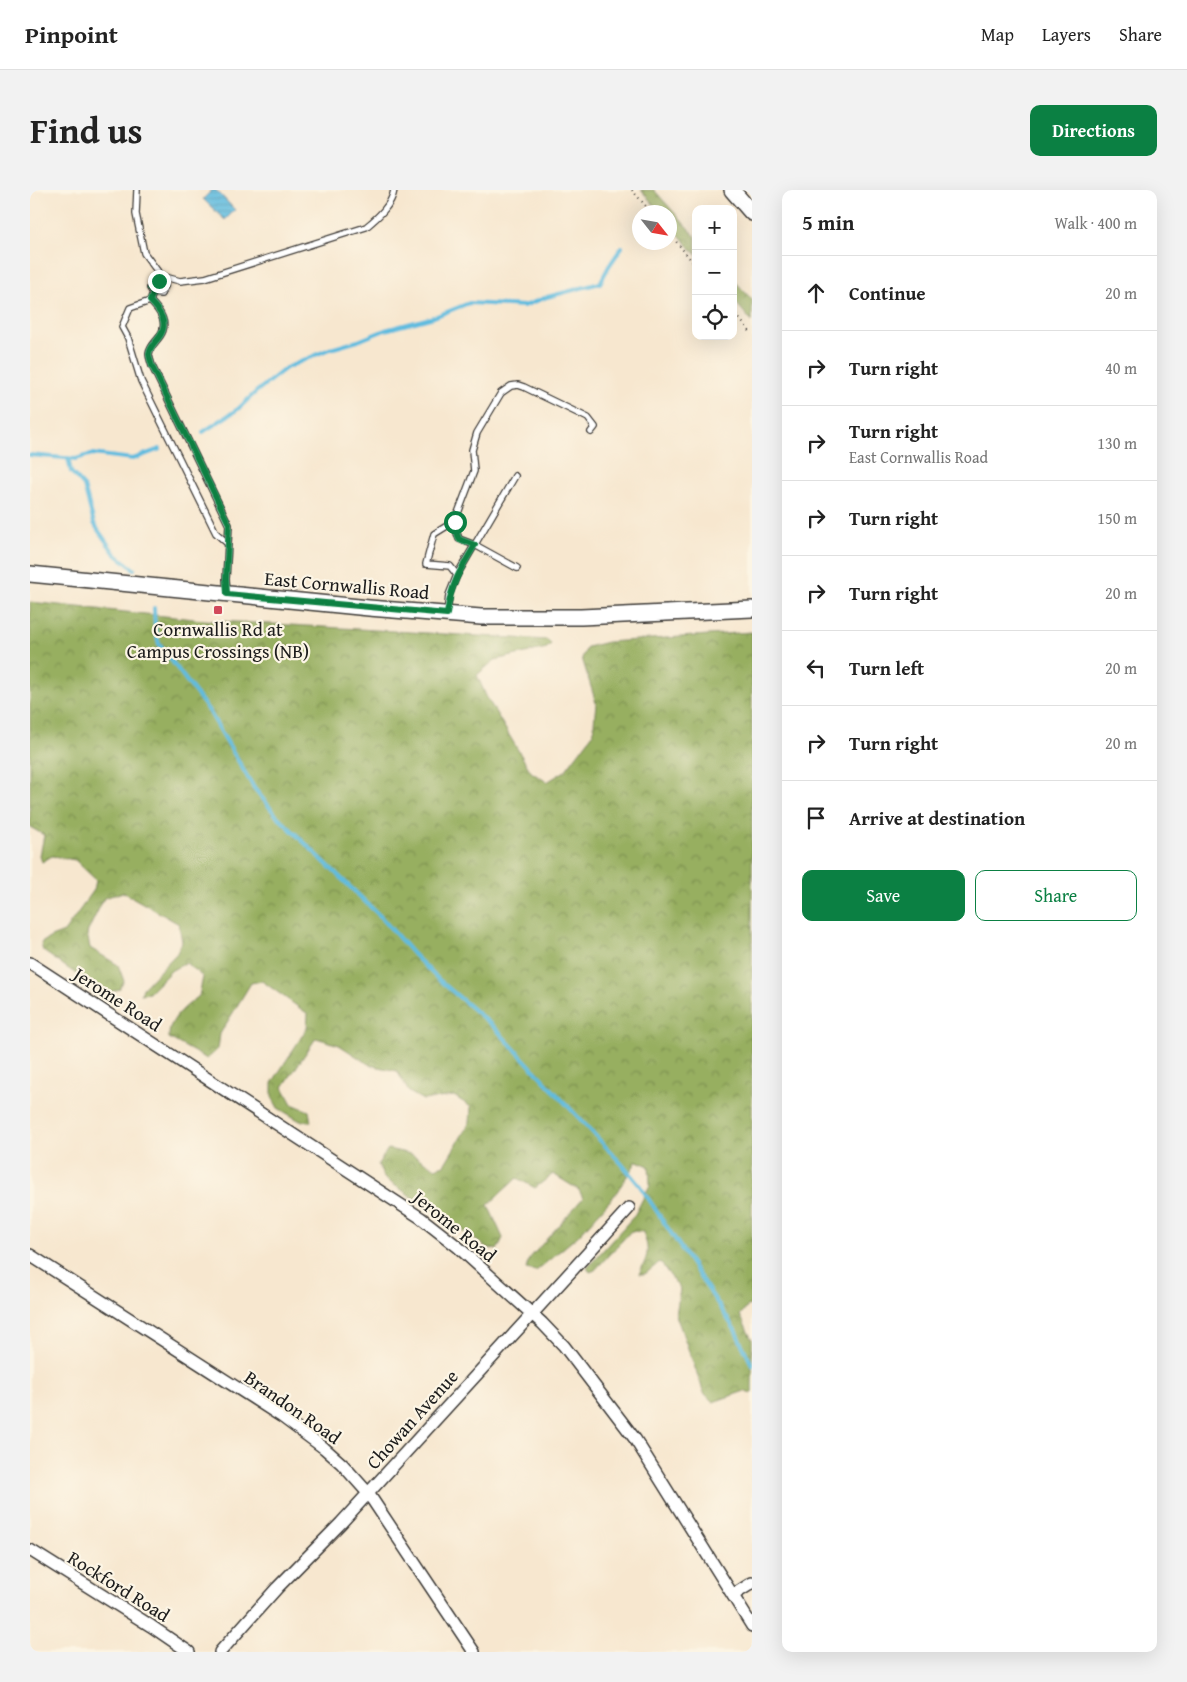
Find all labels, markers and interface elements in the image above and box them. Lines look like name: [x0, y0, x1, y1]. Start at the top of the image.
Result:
text: Pinpoint: [25, 17, 118, 52]
text: Map: [981, 21, 1014, 48]
text: Layers: [1042, 21, 1091, 48]
text: Share: [1119, 21, 1162, 48]
text: Find us: [30, 105, 143, 156]
button: Directions: [1030, 105, 1157, 156]
north arrow: [632, 205, 677, 250]
map controls: [692, 205, 737, 340]
button: +: [692, 205, 737, 250]
text: 5 min: [802, 207, 854, 238]
text: Walk · 400 m: [1054, 211, 1137, 235]
button: −: [692, 250, 737, 295]
route end: [148, 270, 171, 293]
icon: ahead: [802, 279, 830, 307]
text: Continue: [849, 279, 926, 307]
text: 20 m: [1105, 281, 1137, 305]
button: locate: [692, 295, 737, 340]
icon: right: [802, 354, 830, 382]
text: Turn right: [849, 354, 938, 382]
text: 40 m: [1105, 356, 1137, 380]
text: Turn right: [849, 417, 938, 445]
icon: right: [802, 429, 830, 457]
text: 130 m: [1097, 431, 1137, 455]
text: East Cornwallis Road: [849, 445, 988, 469]
icon: right: [802, 504, 830, 532]
text: Turn right: [849, 504, 938, 532]
text: 150 m: [1097, 506, 1137, 530]
route start: [444, 511, 467, 534]
street label: East Cornwallis Road: [263, 564, 431, 606]
icon: right: [802, 579, 830, 607]
text: Turn right: [849, 579, 938, 607]
text: 20 m: [1105, 581, 1137, 605]
marker: Cornwallis Rd at Campus Crossings (NB): [212, 604, 224, 616]
place label: Cornwallis Rd at Campus Crossings (NB): [127, 615, 309, 665]
icon: left: [802, 654, 830, 682]
text: Turn left: [849, 654, 924, 682]
text: 20 m: [1105, 656, 1137, 680]
icon: right: [802, 729, 830, 757]
text: Turn right: [849, 729, 938, 757]
text: 20 m: [1105, 731, 1137, 755]
icon: arrive: [802, 804, 830, 832]
text: Arrive at destination: [849, 804, 1025, 832]
button: Save: [802, 870, 965, 921]
button: Share: [975, 870, 1137, 921]
street label: Jerome Road: [67, 959, 168, 1039]
street label: Jerome Road: [406, 1182, 504, 1269]
street label: Brandon Road: [239, 1363, 348, 1451]
street label: Chowan Avenue: [359, 1363, 465, 1475]
street label: Rockford Road: [62, 1543, 176, 1629]

